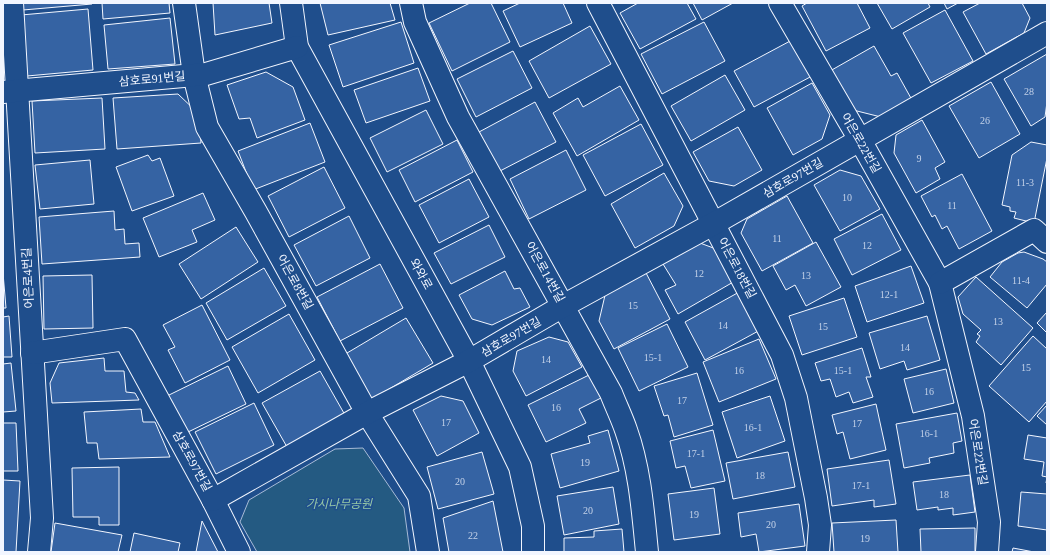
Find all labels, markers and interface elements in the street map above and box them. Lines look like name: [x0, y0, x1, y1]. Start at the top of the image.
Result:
street label: 삼호로91번길: [118, 69, 186, 89]
house number: 28: [1024, 86, 1034, 97]
street label: 어은로22번길: [838, 110, 884, 176]
house number: 26: [980, 115, 990, 126]
house number: 9: [917, 153, 922, 164]
street label: 삼호로97번길: [760, 155, 826, 201]
house number: 11-3: [1016, 177, 1034, 188]
house number: 10: [842, 192, 852, 203]
house number: 11: [947, 200, 957, 211]
house number: 11: [772, 233, 782, 244]
street label: 어은로18번길: [715, 235, 759, 301]
street label: 어은로14번길: [523, 239, 567, 305]
house number: 12: [862, 240, 872, 251]
street label: 어은로4번길: [19, 247, 37, 309]
street label: 어은로8번길: [274, 252, 316, 312]
street label: 와와로: [407, 256, 435, 292]
house number: 12: [694, 268, 704, 279]
house number: 13: [801, 270, 811, 281]
house number: 11-4: [1012, 275, 1030, 286]
house number: 12-1: [880, 289, 898, 300]
house number: 15: [628, 300, 638, 311]
street label: 삼호로97번길: [478, 314, 544, 360]
house number: 13: [993, 316, 1003, 327]
house number: 14: [718, 320, 728, 331]
house number: 15: [818, 321, 828, 332]
house number: 14: [900, 342, 910, 353]
house number: 15-1: [644, 352, 662, 363]
house number: 14: [541, 354, 551, 365]
house number: 15: [1021, 362, 1031, 373]
house number: 16: [734, 365, 744, 376]
house number: 15-1: [834, 365, 852, 376]
house number: 16: [924, 386, 934, 397]
house number: 17: [677, 395, 687, 406]
house number: 16: [551, 402, 561, 413]
house number: 17: [441, 417, 451, 428]
house number: 17: [852, 418, 862, 429]
street label: 어은로22번길: [966, 418, 990, 486]
house number: 16-1: [744, 422, 762, 433]
street label: 삼호로97번길: [170, 428, 214, 494]
house number: 16-1: [920, 428, 938, 439]
house number: 17-1: [687, 448, 705, 459]
house number: 19: [580, 457, 590, 468]
house number: 18: [755, 470, 765, 481]
house number: 20: [455, 476, 465, 487]
house number: 17-1: [852, 480, 870, 491]
house number: 18: [939, 489, 949, 500]
park label: 가시나무공원: [306, 497, 373, 511]
house number: 20: [583, 505, 593, 516]
house number: 19: [689, 509, 699, 520]
house number: 20: [766, 519, 776, 530]
house number: 22: [468, 530, 478, 541]
house number: 19: [860, 533, 870, 544]

